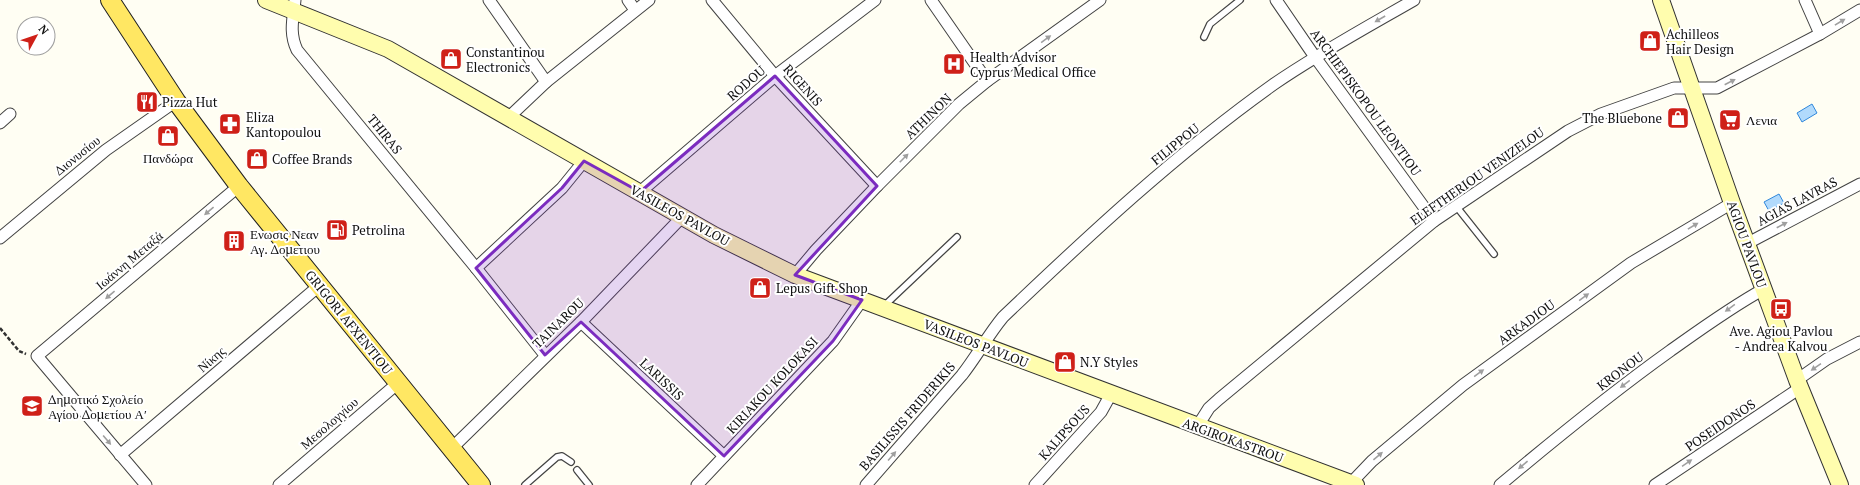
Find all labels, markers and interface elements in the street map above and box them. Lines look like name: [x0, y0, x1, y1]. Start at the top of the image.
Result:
north arrow: [16, 16, 56, 56]
one-way arrow: [1374, 16, 1386, 23]
one-way arrow: [1835, 18, 1845, 26]
text: N: [36, 22, 52, 38]
street label: ARCHIEPISKOPOU LEONTIOU: [1307, 25, 1426, 179]
place label: Achilleos Hair Design: [1666, 25, 1734, 58]
shop icon: Achilleos Hair Design: [1637, 28, 1663, 54]
one-way arrow: [1041, 35, 1052, 43]
place label: Constantinou Electronics: [466, 43, 545, 76]
shop icon: Constantinou Electronics: [438, 46, 464, 72]
place label: Health Advisor Cyprus Medical Office: [970, 48, 1096, 81]
hospital icon: Health Advisor Cyprus Medical Office: [941, 51, 967, 77]
street label: RIGENIS: [779, 60, 827, 110]
street label: RODOU: [723, 61, 769, 105]
one-way arrow: [1724, 79, 1735, 86]
restaurant icon: Pizza Hut: [134, 89, 160, 115]
street label: ATHINON: [901, 89, 956, 143]
place label: Pizza Hut: [162, 93, 218, 111]
shop icon: The Bluebone: [1665, 105, 1691, 131]
supermarket icon: Λενια: [1717, 107, 1743, 133]
place label: Eliza Kantopoulou: [246, 108, 322, 141]
place label: The Bluebone: [1582, 109, 1662, 127]
street label: THIRAS: [363, 110, 407, 158]
pharmacy icon: Eliza Kantopoulou: [217, 111, 243, 137]
place label: Λενια: [1746, 111, 1777, 129]
street label: FILIPPOU: [1147, 119, 1203, 169]
shop icon: Πανδώρα: [155, 123, 181, 149]
street label: ELEFTHERIOU VENIZELOU: [1406, 123, 1548, 229]
street label: Διονυσίου: [50, 131, 104, 179]
shop icon: Coffee Brands: [244, 146, 270, 172]
place label: Πανδώρα: [143, 149, 193, 167]
place label: Coffee Brands: [272, 150, 352, 168]
one-way arrow: [899, 153, 909, 163]
street label: AGIAS LAVRAS: [1754, 172, 1840, 230]
street label: VASILEOS PAVLOU: [627, 180, 733, 250]
street label: AGIOU PAVLOU: [1723, 198, 1771, 290]
one-way arrow: [204, 207, 214, 216]
fuel station icon: Petrolina: [324, 217, 350, 243]
place label: Petrolina: [352, 221, 405, 239]
one-way arrow: [1688, 222, 1698, 230]
one-way arrow: [1776, 222, 1788, 228]
place label: Ενωσις Νεαν Αγ. Δομετιου: [250, 225, 320, 258]
street label: Ιωάννη Μεταξά: [92, 226, 167, 293]
building icon: Ενωσις Νεαν Αγ. Δομετιου: [221, 228, 247, 254]
street label: GRIGORI AFXENTIOU: [301, 266, 397, 378]
shop icon: Lepus Gift Shop: [747, 275, 773, 301]
place label: Lepus Gift Shop: [776, 279, 868, 297]
one-way arrow: [104, 291, 115, 300]
one-way arrow: [1579, 293, 1590, 301]
street label: TAINAROU: [528, 294, 588, 352]
street label: ARKADIOU: [1494, 295, 1558, 349]
bus stop icon: Ave. Agiou Pavlou - Andrea Kalvou: [1768, 296, 1794, 322]
one-way arrow: [1725, 304, 1736, 312]
street label: VASILEOS PAVLOU: [921, 315, 1031, 371]
place label: Ave. Agiou Pavlou - Andrea Kalvou: [1729, 322, 1833, 355]
street label: KIRIAKOU KOLOKASI: [722, 333, 822, 437]
street label: Νίκης: [193, 341, 229, 376]
street label: KRONOU: [1593, 347, 1647, 394]
shop icon: N.Y Styles: [1052, 349, 1078, 375]
place label: N.Y Styles: [1080, 353, 1138, 371]
street label: LARISSIS: [636, 354, 688, 404]
street label: BASILISSIS FRIDERIKIS: [855, 358, 959, 474]
one-way arrow: [1811, 363, 1821, 371]
one-way arrow: [1474, 370, 1484, 378]
one-way arrow: [1619, 380, 1630, 388]
place label: Δημοτικό Σχολείο Αγίου Δομετίου Αʹ: [48, 390, 147, 423]
school or university icon: Δημοτικό Σχολείο Αγίου Δομετίου Αʹ: [19, 393, 45, 419]
street label: Μεσολογγίου: [296, 393, 362, 453]
street label: POSEIDONOS: [1681, 395, 1759, 455]
street label: KALIPSOUS: [1034, 400, 1094, 464]
street label: ARGIROKASTROU: [1180, 413, 1286, 467]
one-way arrow: [103, 434, 112, 445]
one-way arrow: [887, 450, 896, 461]
one-way arrow: [1373, 451, 1384, 460]
one-way arrow: [1681, 460, 1693, 467]
one-way arrow: [1518, 461, 1529, 470]

